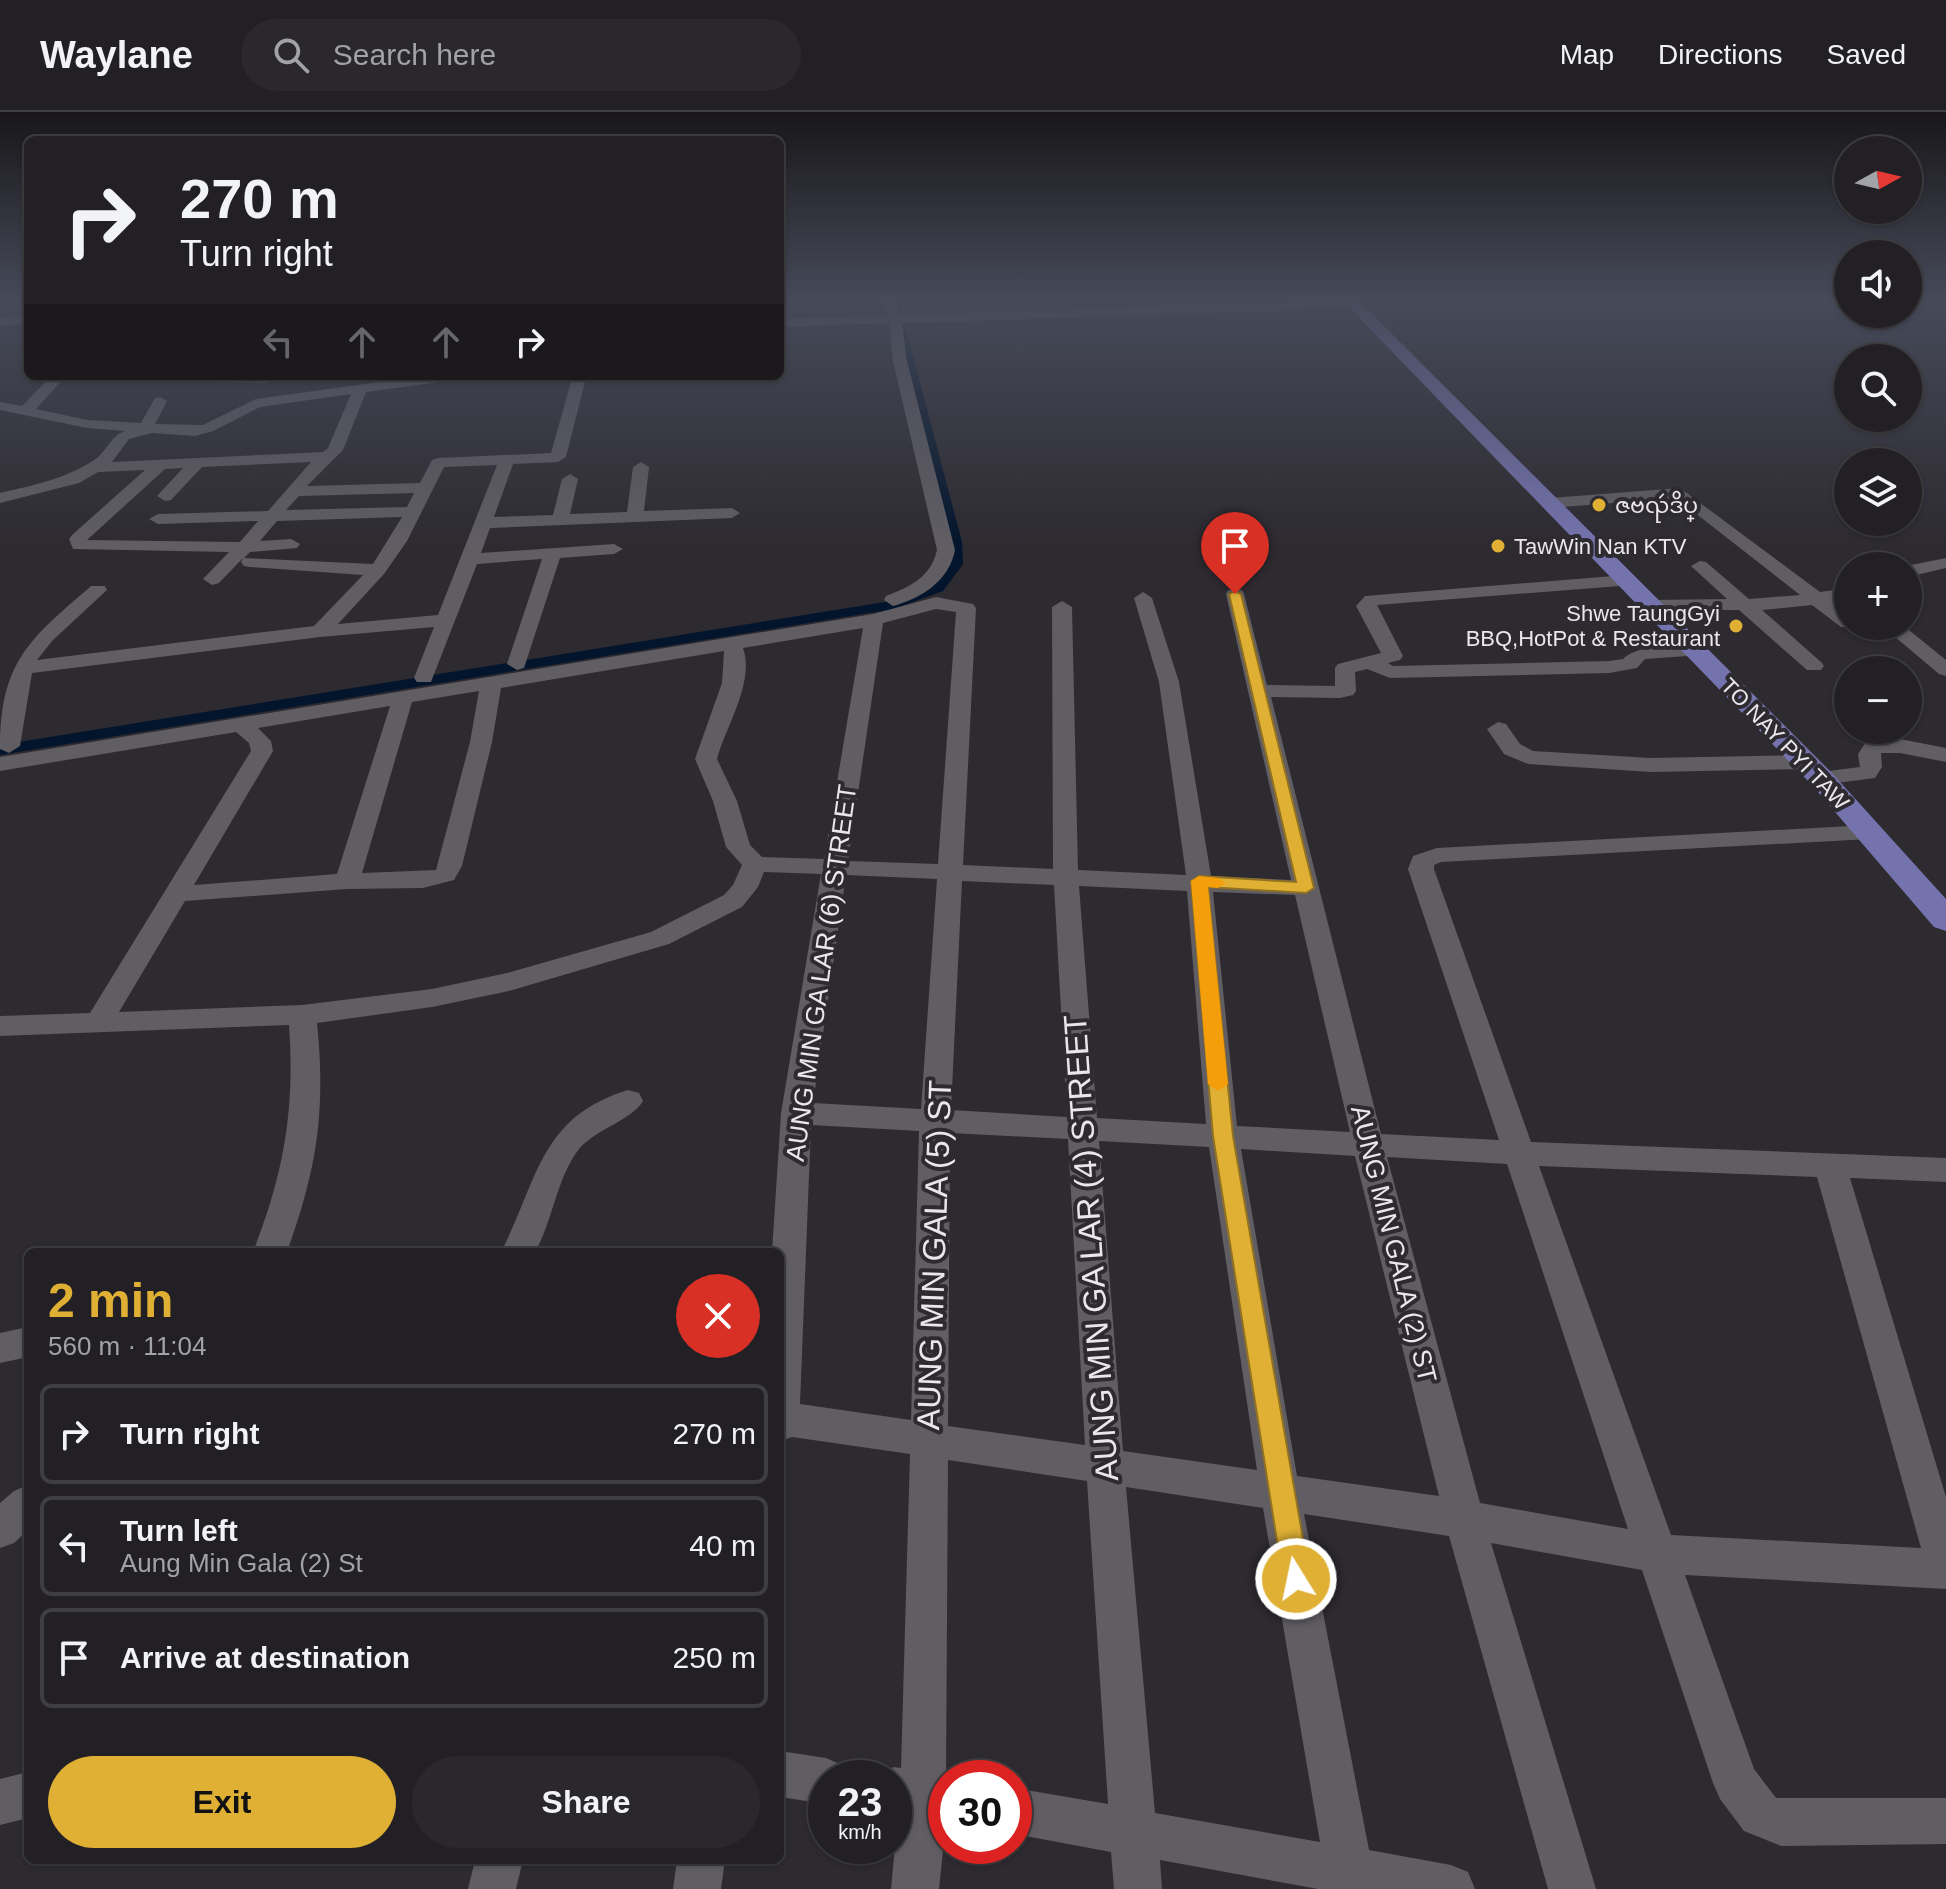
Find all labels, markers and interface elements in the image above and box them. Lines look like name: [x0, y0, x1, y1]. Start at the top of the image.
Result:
search box: [241, 19, 801, 91]
icon: search: [269, 33, 313, 77]
text: Waylane: [40, 34, 193, 76]
text: Search here: [333, 38, 496, 71]
text: Map: [1560, 39, 1614, 70]
text: Directions: [1658, 39, 1783, 70]
text: Saved: [1827, 39, 1906, 70]
north arrow: [1834, 136, 1922, 224]
map controls: [1834, 136, 1922, 744]
text: 270 m: [180, 167, 339, 230]
icon: right: [48, 168, 152, 272]
text: Turn right: [180, 233, 333, 274]
button: sound: [1834, 240, 1922, 328]
icon: left: [256, 320, 300, 364]
icon: ahead: [340, 320, 384, 364]
icon: ahead: [424, 320, 468, 364]
icon: right: [508, 320, 552, 364]
button: search: [1834, 344, 1922, 432]
button: layers: [1834, 448, 1922, 536]
place label: ဇဗၺဴဒိပ္: [1615, 490, 1698, 523]
marker: ဇဗၺဴဒိပ္: [1590, 496, 1608, 514]
pin: [1201, 512, 1269, 594]
icon: arrive: [1213, 524, 1257, 568]
place label: TawWin Nan KTV: [1514, 534, 1687, 559]
marker: TawWin Nan KTV: [1489, 537, 1507, 555]
button: +: [1834, 552, 1922, 640]
place label: Shwe TaungGyi BBQ,HotPot & Restaurant: [1466, 601, 1720, 651]
marker: Shwe TaungGyi BBQ,HotPot & Restaurant: [1727, 617, 1745, 635]
button: −: [1834, 656, 1922, 744]
street label: TO NAY PYI TAW: [1716, 673, 1854, 815]
street label: AUNG MIN GA LAR (6) STREET: [780, 783, 862, 1163]
street label: AUNG MIN GA LAR (4) STREET: [1057, 1014, 1125, 1482]
street label: AUNG MIN GALA (5) ST: [910, 1079, 958, 1431]
street label: AUNG MIN GALA (2) ST: [1345, 1102, 1443, 1386]
text: 2 min: [48, 1274, 173, 1327]
button: close: [676, 1274, 760, 1358]
text: 560 m · 11:04: [48, 1331, 207, 1361]
icon: right: [52, 1412, 96, 1456]
text: Turn right: [120, 1417, 259, 1450]
text: 270 m: [673, 1417, 756, 1450]
text: Turn left: [120, 1514, 238, 1547]
icon: left: [52, 1524, 96, 1568]
text: 40 m: [689, 1529, 756, 1562]
position arrow: [1254, 1537, 1338, 1621]
text: Aung Min Gala (2) St: [120, 1548, 363, 1578]
icon: arrive: [52, 1636, 96, 1680]
text: Arrive at destination: [120, 1641, 410, 1674]
text: 250 m: [673, 1641, 756, 1674]
button: Exit: [48, 1756, 396, 1848]
button: Share: [412, 1756, 760, 1848]
speed limit sign: 30: [928, 1760, 1032, 1864]
text: 23: [838, 1780, 882, 1824]
text: km/h: [838, 1821, 882, 1843]

